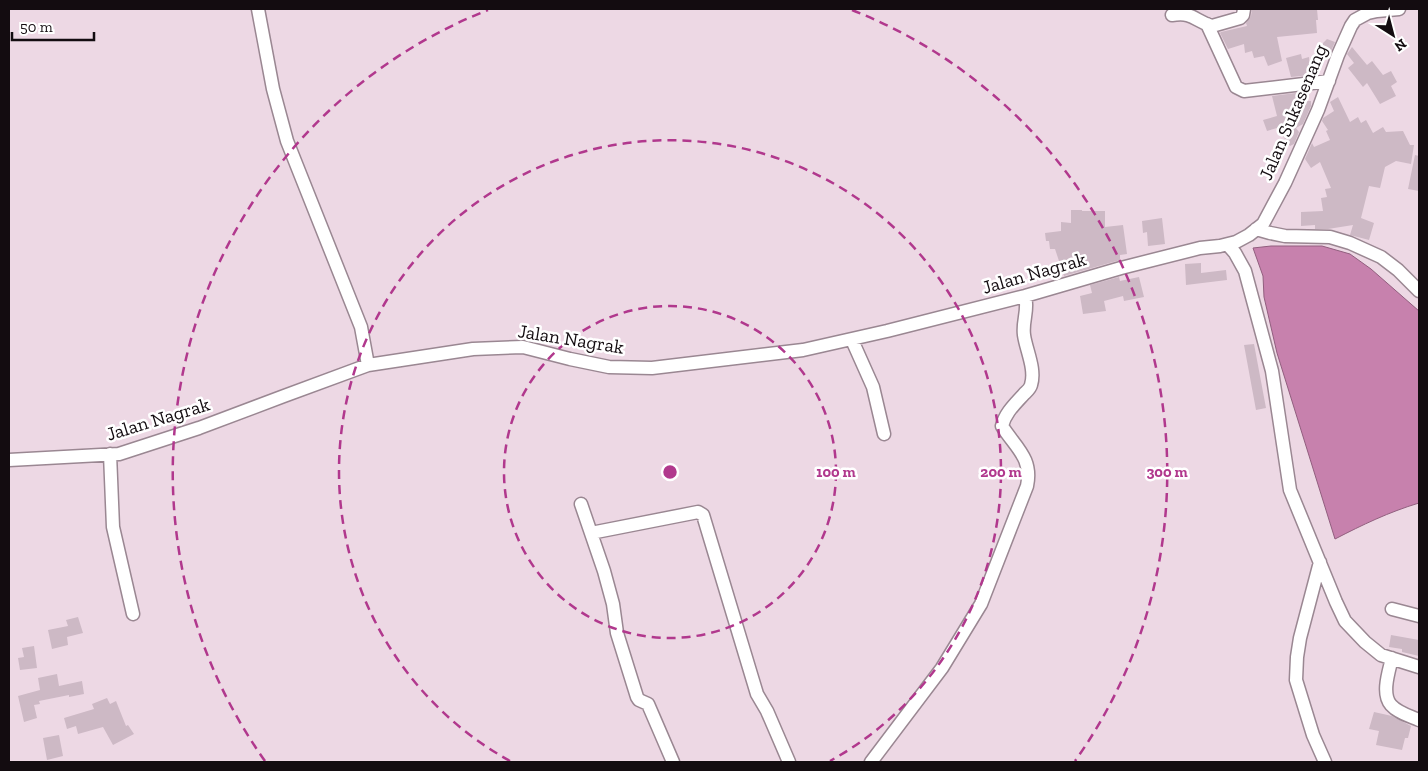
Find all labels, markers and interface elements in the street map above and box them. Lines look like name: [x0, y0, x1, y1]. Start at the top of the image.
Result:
scale bar: [12, 10, 95, 42]
north arrow: [1368, 10, 1418, 60]
text: 50 m: [20, 18, 53, 36]
text: N: [1391, 35, 1410, 55]
street label: Jalan Sukasenang: [1254, 40, 1332, 183]
street label: Jalan Nagrak: [979, 247, 1089, 299]
street label: Jalan Nagrak: [516, 319, 626, 359]
street label: Jalan Nagrak: [103, 392, 213, 446]
centre of rings: [661, 463, 679, 481]
text: 100 m: [816, 463, 856, 481]
text: 200 m: [980, 463, 1022, 481]
text: 300 m: [1146, 463, 1188, 481]

